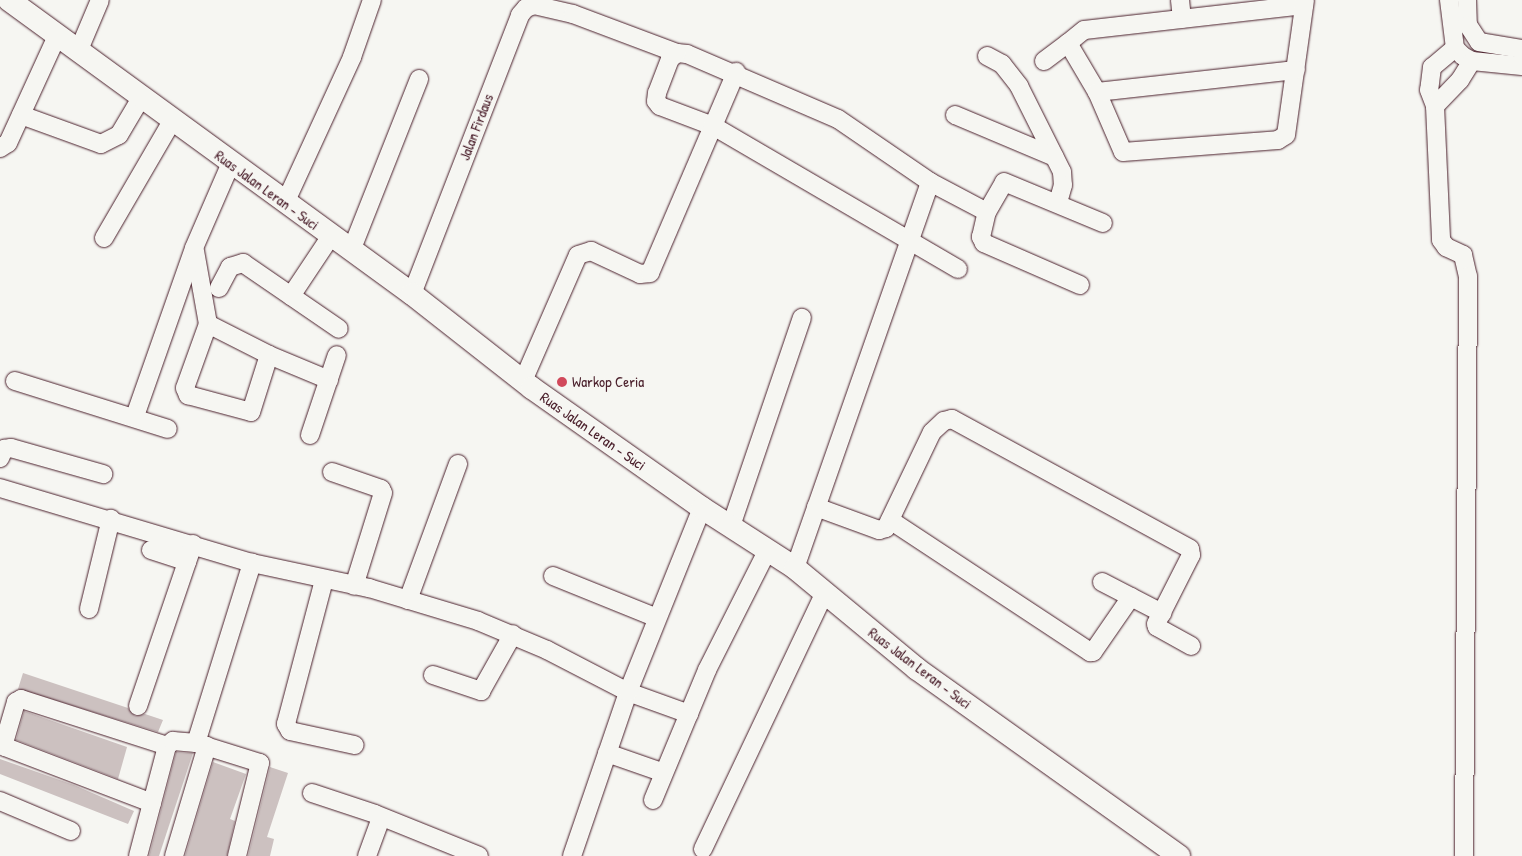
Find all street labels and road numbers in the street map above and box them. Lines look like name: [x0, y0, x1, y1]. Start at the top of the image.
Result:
street label: Jalan Firdaus: [455, 91, 497, 163]
street label: Ruas Jalan Leran - Suci: [211, 146, 323, 234]
street label: Ruas Jalan Leran - Suci: [537, 388, 649, 474]
street label: Ruas Jalan Leran - Suci: [865, 623, 975, 713]

